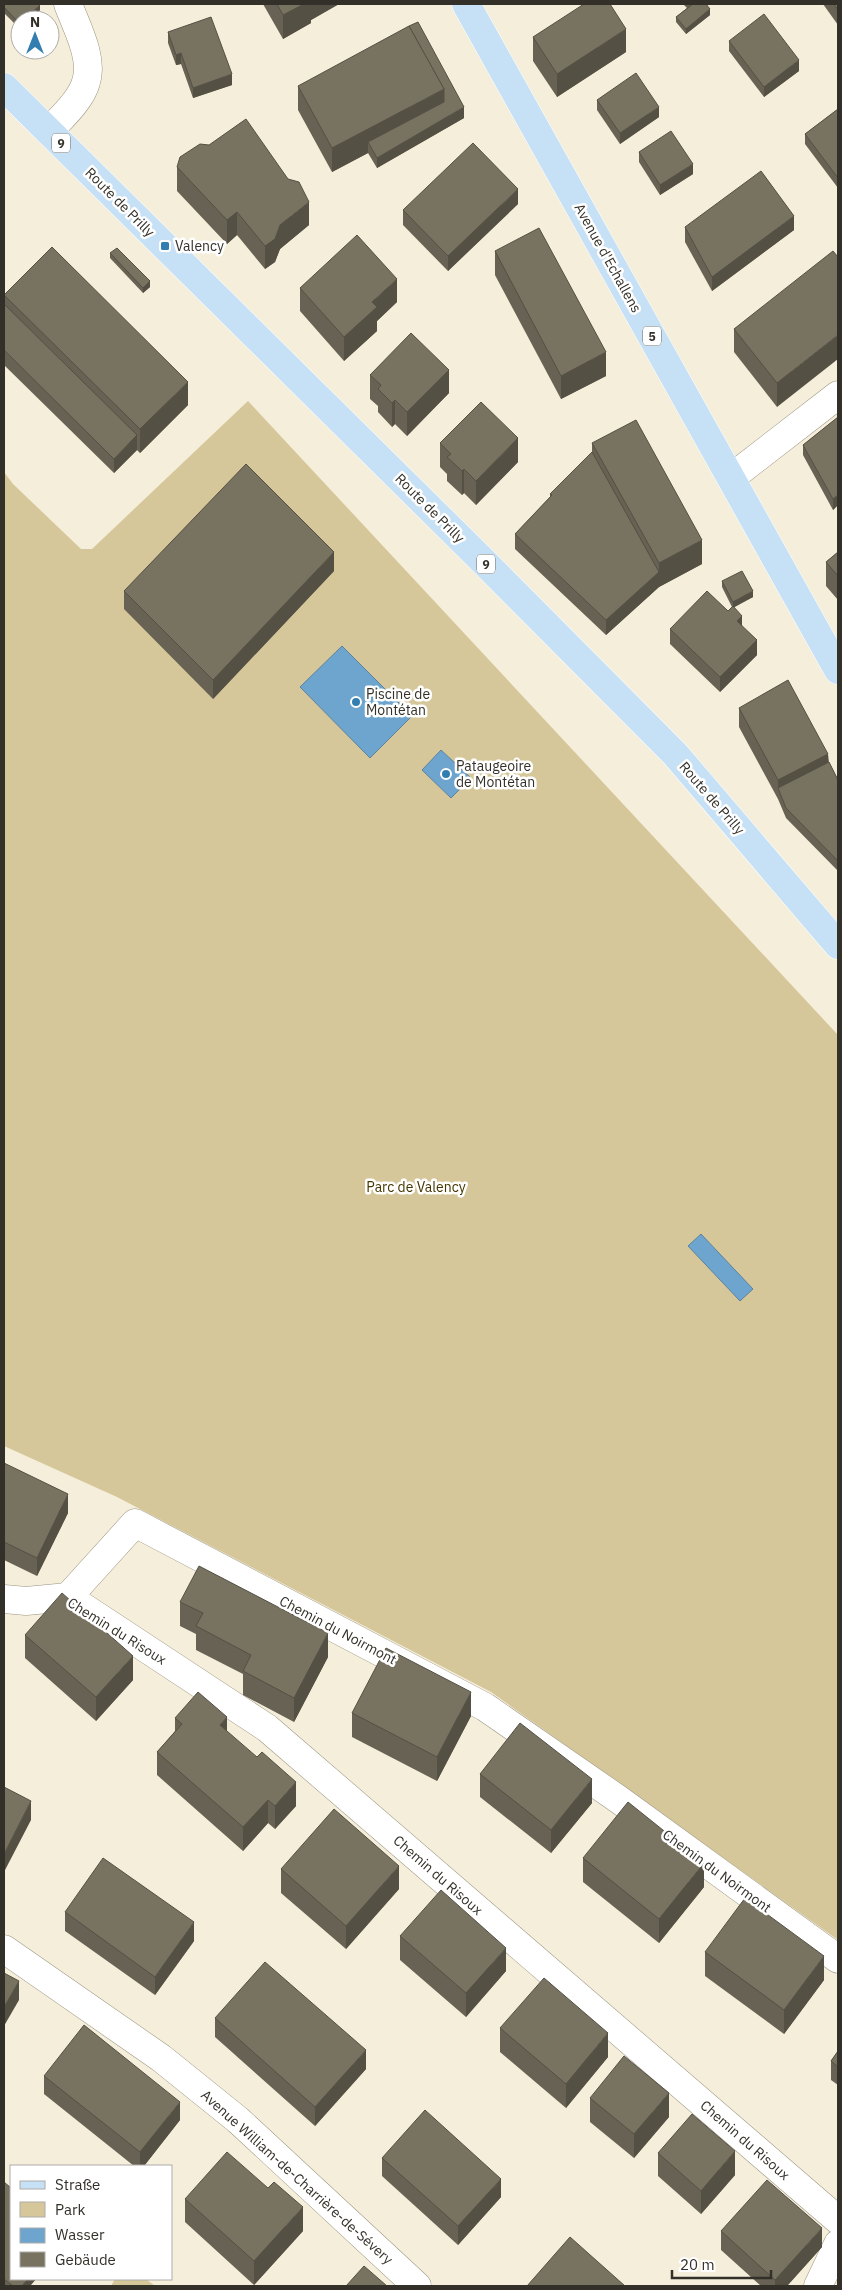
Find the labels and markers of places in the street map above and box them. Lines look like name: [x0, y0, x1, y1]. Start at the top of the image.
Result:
place label: Valency: [175, 237, 224, 255]
marker: Valency: [159, 240, 171, 252]
place label: Piscine de Montétan: [366, 685, 430, 719]
marker: Piscine de Montétan: [350, 696, 362, 708]
place label: Pataugeoire de Montétan: [456, 757, 535, 791]
marker: Pataugeoire de Montétan: [440, 768, 452, 780]

